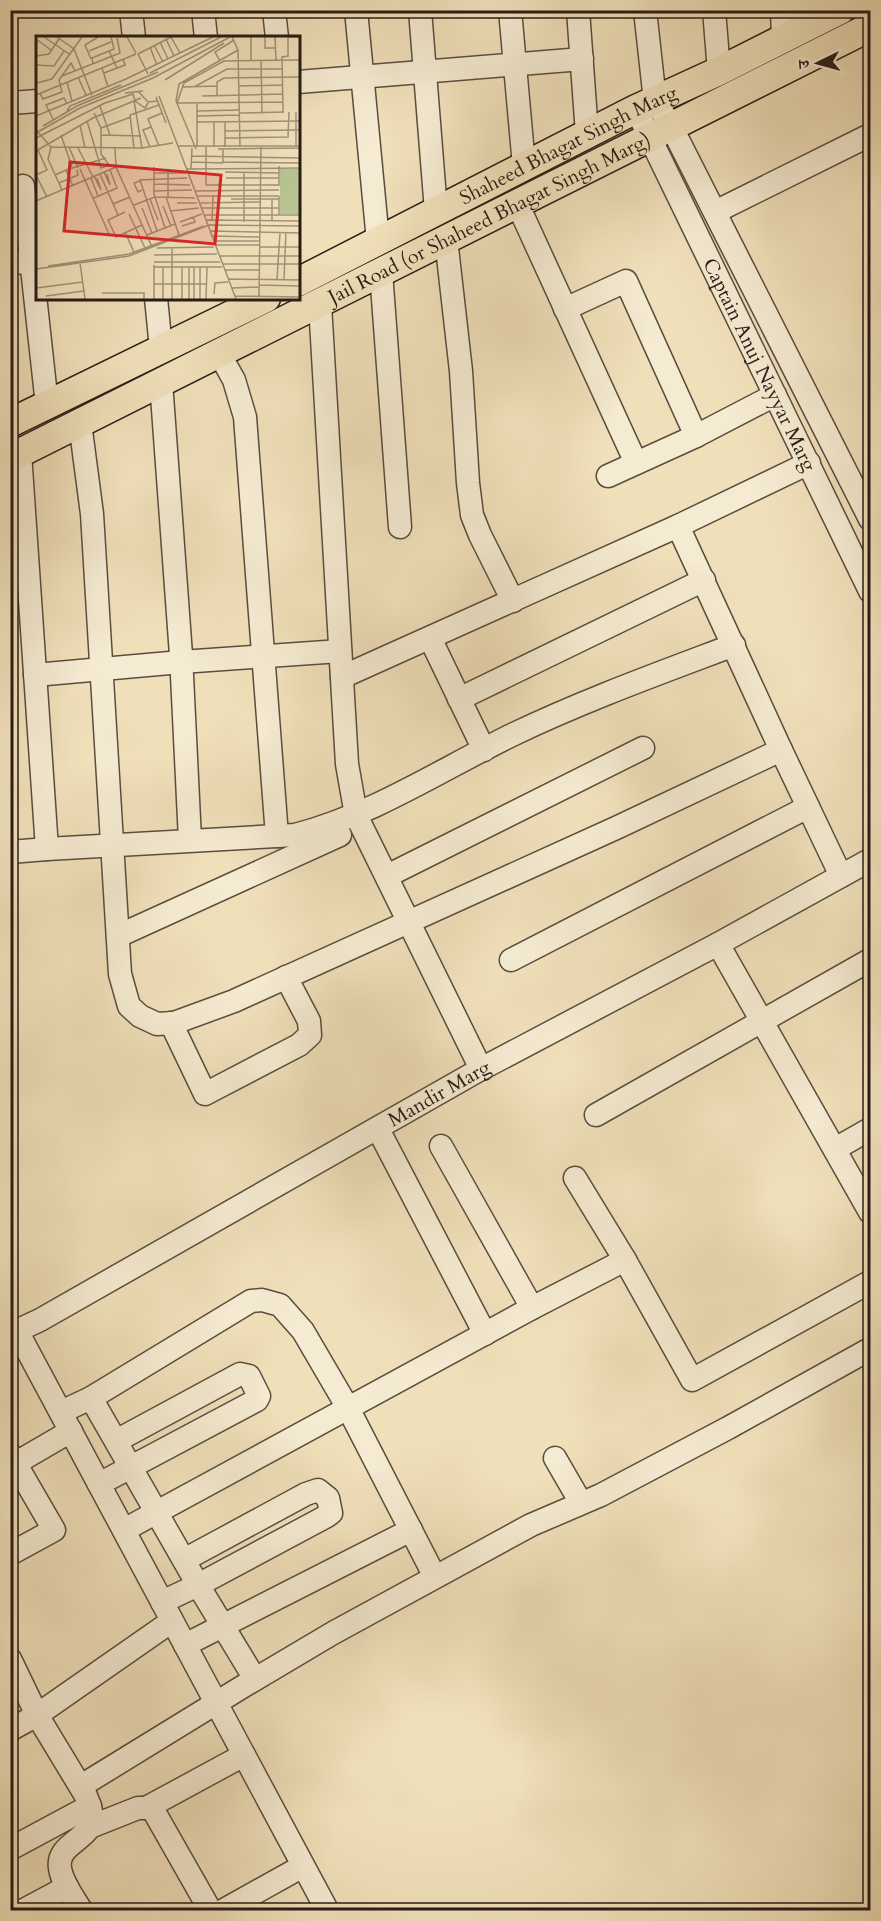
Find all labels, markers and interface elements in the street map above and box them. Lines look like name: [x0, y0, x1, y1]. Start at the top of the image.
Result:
north arrow: [788, 33, 848, 93]
inset map: [36, 36, 300, 300]
text: उ: [793, 57, 815, 70]
street label: Shaheed Bhagat Singh Marg: [455, 78, 682, 211]
street label: Jail Road (or Shaheed Bhagat Singh Marg): [321, 126, 655, 311]
street label: Captain Anuj Nayyar Marg: [697, 253, 824, 476]
street label: Mandir Marg: [383, 1053, 495, 1133]

